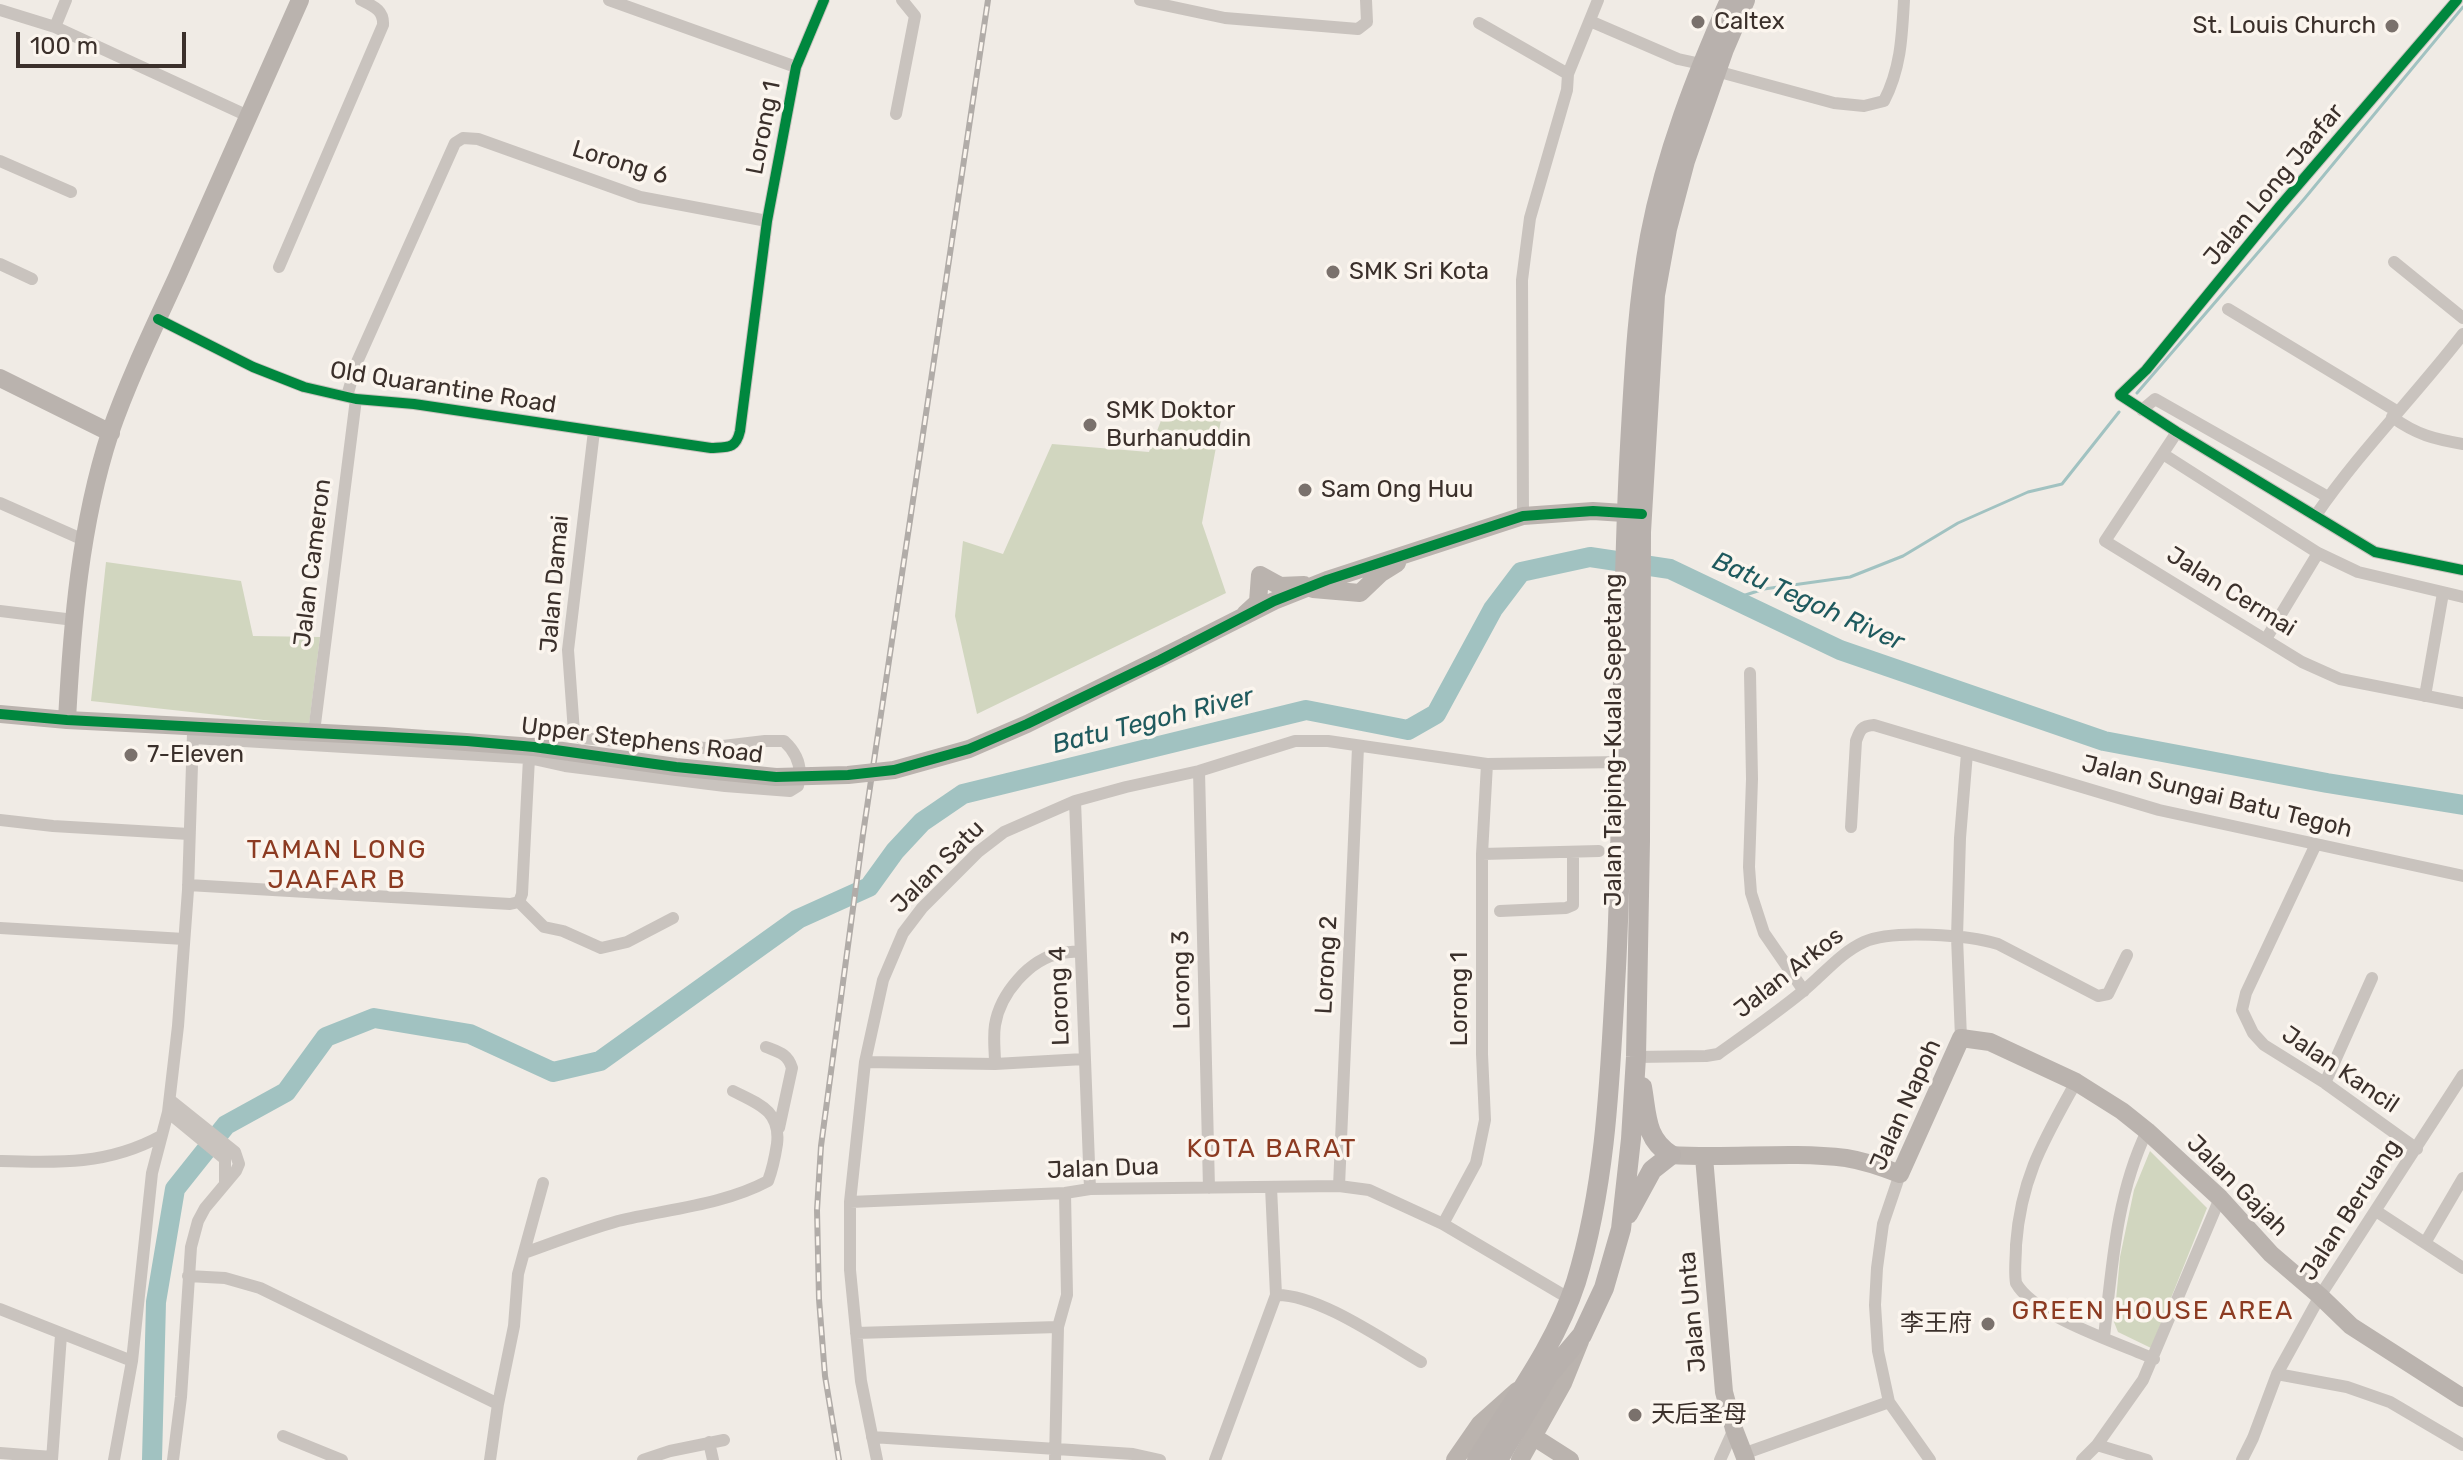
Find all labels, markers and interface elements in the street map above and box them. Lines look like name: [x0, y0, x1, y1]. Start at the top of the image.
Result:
place label: Caltex: [1714, 8, 1785, 36]
place label: St. Louis Church: [2193, 12, 2376, 40]
marker: Caltex: [1689, 13, 1707, 31]
scale bar: [20, 16, 190, 66]
marker: St. Louis Church: [2383, 17, 2401, 35]
text: 100 m: [30, 32, 98, 60]
street label: Lorong 1: [741, 79, 787, 177]
street label: Jalan Long Jaafar: [2198, 98, 2350, 272]
street label: Lorong 6: [568, 135, 672, 191]
place label: SMK Sri Kota: [1349, 258, 1489, 286]
marker: SMK Sri Kota: [1324, 263, 1342, 281]
street label: Old Quarantine Road: [328, 356, 558, 420]
place label: SMK Doktor Burhanuddin: [1106, 397, 1251, 453]
marker: SMK Doktor Burhanuddin: [1081, 416, 1099, 434]
place label: Sam Ong Huu: [1321, 476, 1473, 504]
street label: Jalan Cameron: [288, 477, 338, 649]
marker: Sam Ong Huu: [1296, 481, 1314, 499]
street label: Jalan Damai: [535, 514, 575, 654]
street label: Jalan Cermai: [2161, 541, 2301, 643]
water label: Batu Tegoh River: [1707, 546, 1909, 658]
street label: Jalan Taiping-Kuala Sepetang: [1600, 573, 1628, 907]
water label: Batu Tegoh River: [1049, 681, 1257, 761]
street label: Upper Stephens Road: [519, 712, 765, 770]
place label: 7-Eleven: [147, 741, 244, 769]
marker: 7-Eleven: [122, 746, 140, 764]
street label: Jalan Sungai Batu Tegoh: [2079, 749, 2355, 845]
street label: Jalan Satu: [885, 814, 991, 920]
district label: TAMAN LONG JAAFAR B: [247, 834, 427, 896]
street label: Lorong 2: [1310, 915, 1344, 1015]
street label: Jalan Arkos: [1729, 921, 1849, 1025]
street label: Lorong 3: [1167, 930, 1197, 1030]
street label: Lorong 4: [1044, 946, 1076, 1046]
street label: Lorong 1: [1446, 952, 1474, 1046]
street label: Jalan Kancil: [2276, 1020, 2404, 1120]
street label: Jalan Napoh: [1864, 1035, 1948, 1175]
street label: Jalan Gajah: [2180, 1129, 2294, 1243]
district label: KOTA BARAT: [1187, 1133, 1357, 1165]
street label: Jalan Beruang: [2295, 1134, 2407, 1286]
street label: Jalan Dua: [1046, 1153, 1160, 1185]
street label: Jalan Unta: [1673, 1250, 1713, 1374]
district label: GREEN HOUSE AREA: [2011, 1295, 2295, 1327]
place label: 李王府: [1900, 1310, 1972, 1338]
marker: 李王府: [1979, 1315, 1997, 1333]
place label: 天后圣母: [1651, 1401, 1747, 1429]
marker: 天后圣母: [1626, 1406, 1644, 1424]

